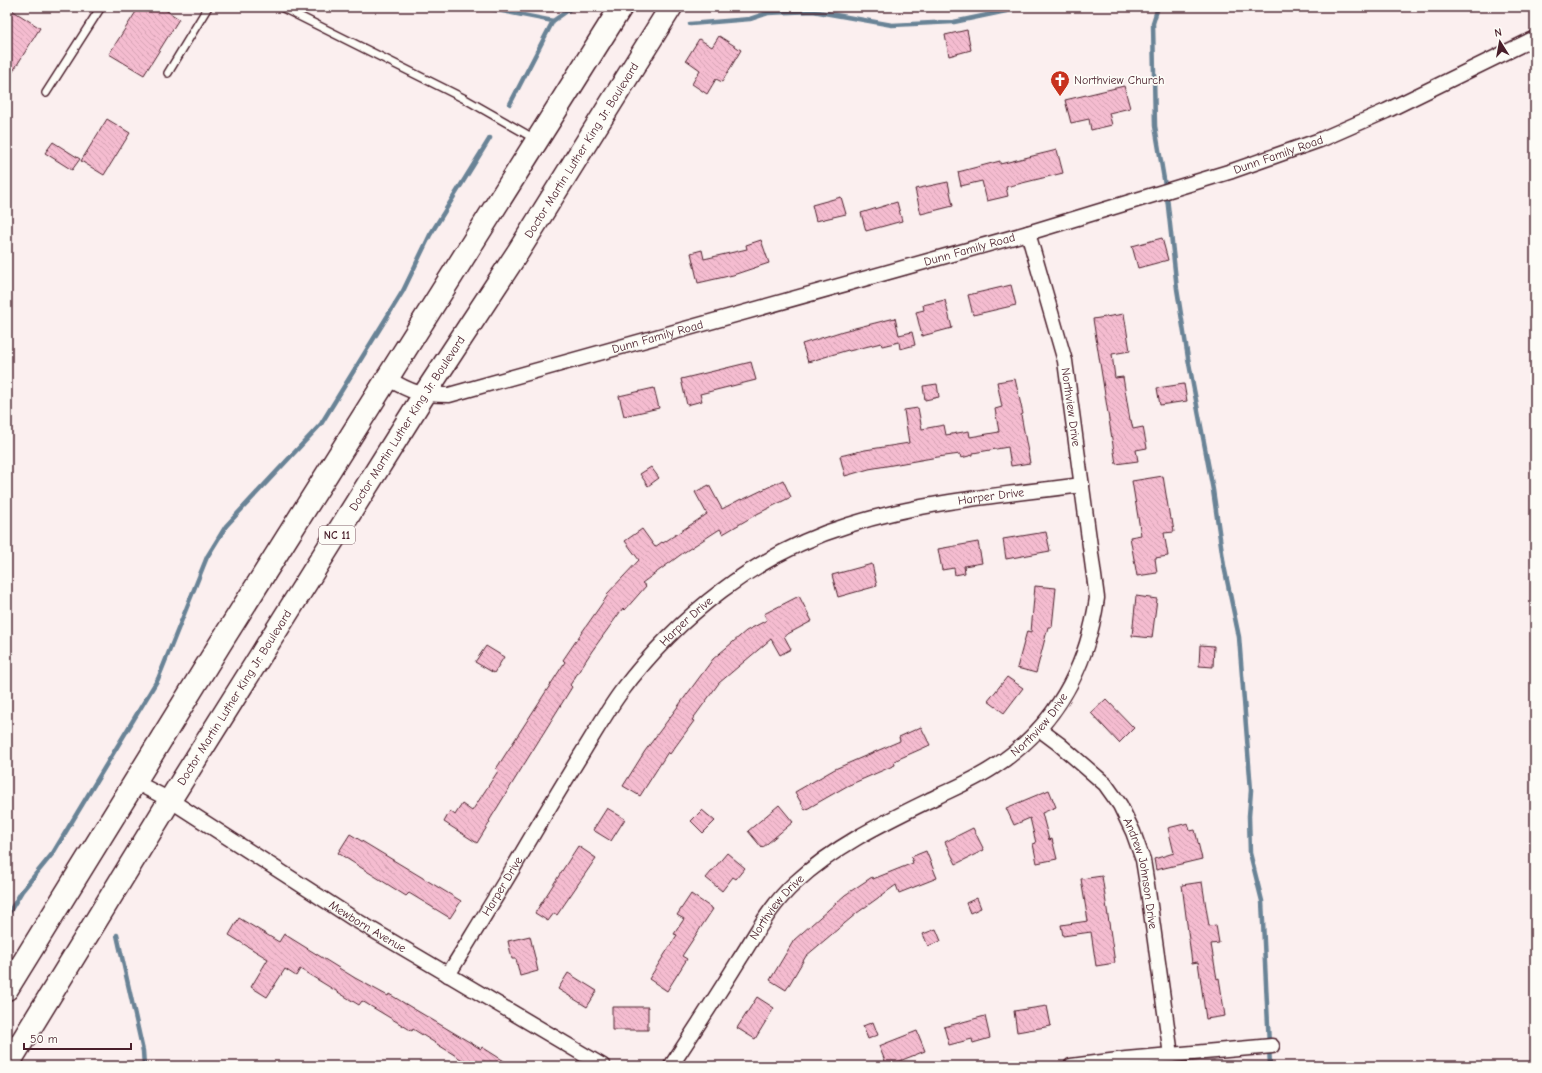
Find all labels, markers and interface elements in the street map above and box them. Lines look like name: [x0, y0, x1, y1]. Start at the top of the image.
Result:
north arrow: [1480, 22, 1520, 62]
text: N: [1493, 26, 1503, 40]
street label: Doctor Martin Luther King Jr. Boulevard: [521, 60, 642, 241]
church icon: Northview Church: [1049, 69, 1071, 97]
place label: Northview Church: [1074, 73, 1164, 87]
street label: Dunn Family Road: [1232, 132, 1325, 177]
street label: Dunn Family Road: [922, 230, 1017, 269]
street label: Dunn Family Road: [610, 317, 705, 356]
street label: Doctor Martin Luther King Jr. Boulevard: [346, 333, 468, 513]
street label: Northview Drive: [1059, 367, 1083, 447]
street label: Harper Drive: [957, 485, 1025, 508]
road number: NC 11: [319, 526, 355, 544]
street label: Harper Drive: [657, 594, 715, 649]
street label: Doctor Martin Luther King Jr. Boulevard: [174, 607, 295, 788]
street label: Northview Drive: [1008, 690, 1070, 759]
street label: Andrew Johnson Drive: [1120, 815, 1160, 930]
street label: Harper Drive: [479, 854, 525, 918]
street label: Northview Drive: [746, 871, 807, 942]
street label: Mewborn Avenue: [326, 898, 409, 955]
scale bar: [24, 1025, 131, 1051]
text: 50 m: [30, 1032, 58, 1046]

